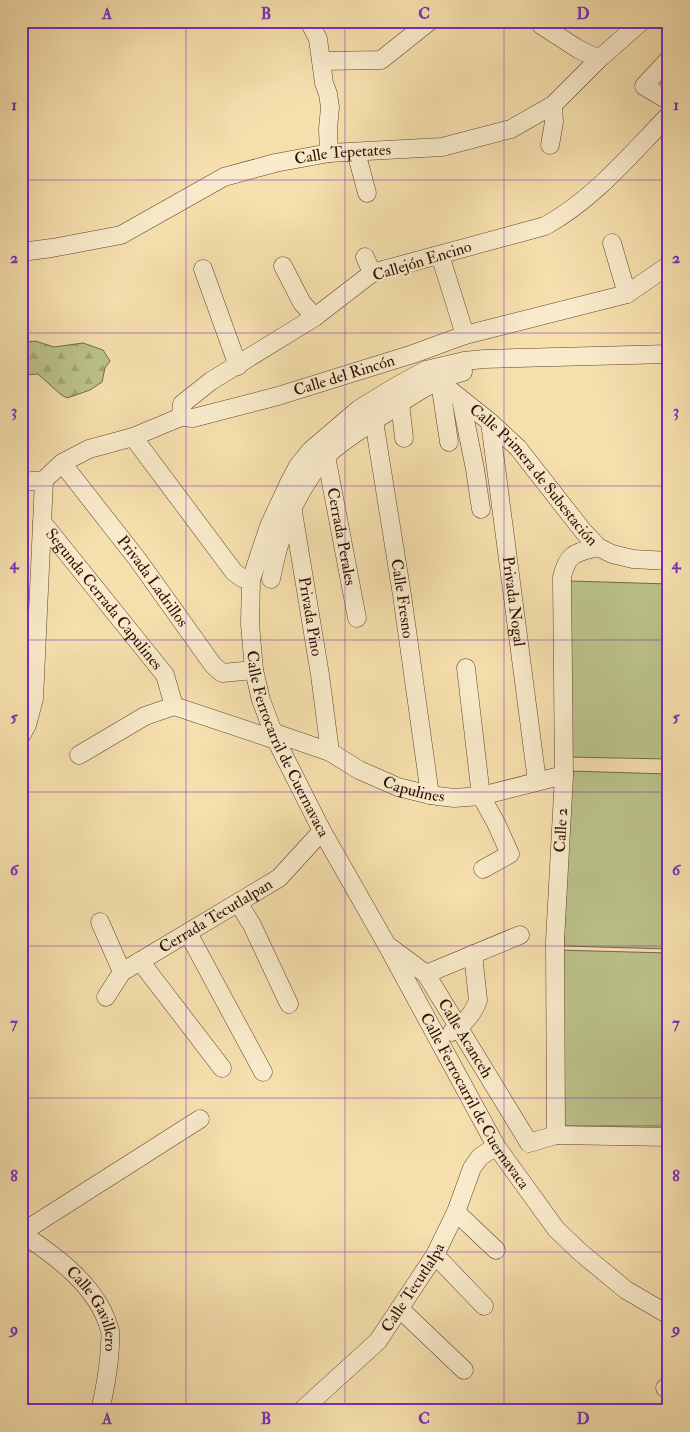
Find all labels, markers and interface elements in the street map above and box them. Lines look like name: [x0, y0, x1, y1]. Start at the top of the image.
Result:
text: A: [101, 4, 113, 24]
text: B: [261, 4, 271, 24]
text: C: [418, 4, 430, 24]
text: D: [576, 4, 590, 24]
text: 1: [11, 95, 17, 115]
text: 1: [673, 95, 679, 115]
street label: Calle Tepetates: [293, 140, 391, 169]
street label: Callejón Encino: [370, 236, 474, 286]
text: 2: [10, 248, 18, 268]
text: 2: [672, 248, 680, 268]
street label: Calle del Rincón: [291, 350, 397, 401]
street label: Calle Primera de Subestación: [465, 399, 602, 550]
text: 3: [11, 401, 17, 421]
text: 3: [673, 401, 679, 421]
street label: Cerrada Perales: [322, 486, 361, 587]
street label: Segunda Cerrada Capulines: [41, 524, 167, 674]
street label: Privada Ladrillos: [113, 532, 193, 631]
text: 4: [9, 554, 20, 574]
text: 4: [671, 554, 682, 574]
street label: Privada Nogal: [498, 555, 529, 648]
street label: Calle Fresno: [386, 557, 418, 640]
street label: Privada Pino: [294, 575, 327, 658]
street label: Calle Ferrocarril de Cuernavaca: [242, 650, 334, 841]
text: 5: [10, 707, 18, 727]
text: 5: [672, 707, 680, 727]
street label: Capulines: [380, 772, 446, 807]
street label: Calle 2: [550, 807, 572, 853]
text: 6: [10, 860, 20, 880]
text: 6: [672, 860, 682, 880]
street label: Cerrada Tecutlalpan: [155, 874, 276, 958]
street label: Calle Acanceh: [433, 995, 497, 1082]
street label: Calle Ferrocarril de Cuernavaca: [416, 1009, 534, 1193]
text: 7: [10, 1013, 18, 1033]
text: 7: [672, 1013, 680, 1033]
text: 8: [10, 1166, 18, 1186]
text: 8: [672, 1166, 680, 1186]
street label: Calle Tecutlalpa: [377, 1240, 449, 1336]
street label: Calle Gavillero: [62, 1262, 121, 1352]
text: 9: [8, 1319, 18, 1339]
text: 9: [670, 1319, 680, 1339]
text: A: [101, 1409, 113, 1429]
text: B: [261, 1409, 271, 1429]
text: C: [418, 1409, 430, 1429]
text: D: [576, 1409, 590, 1429]

